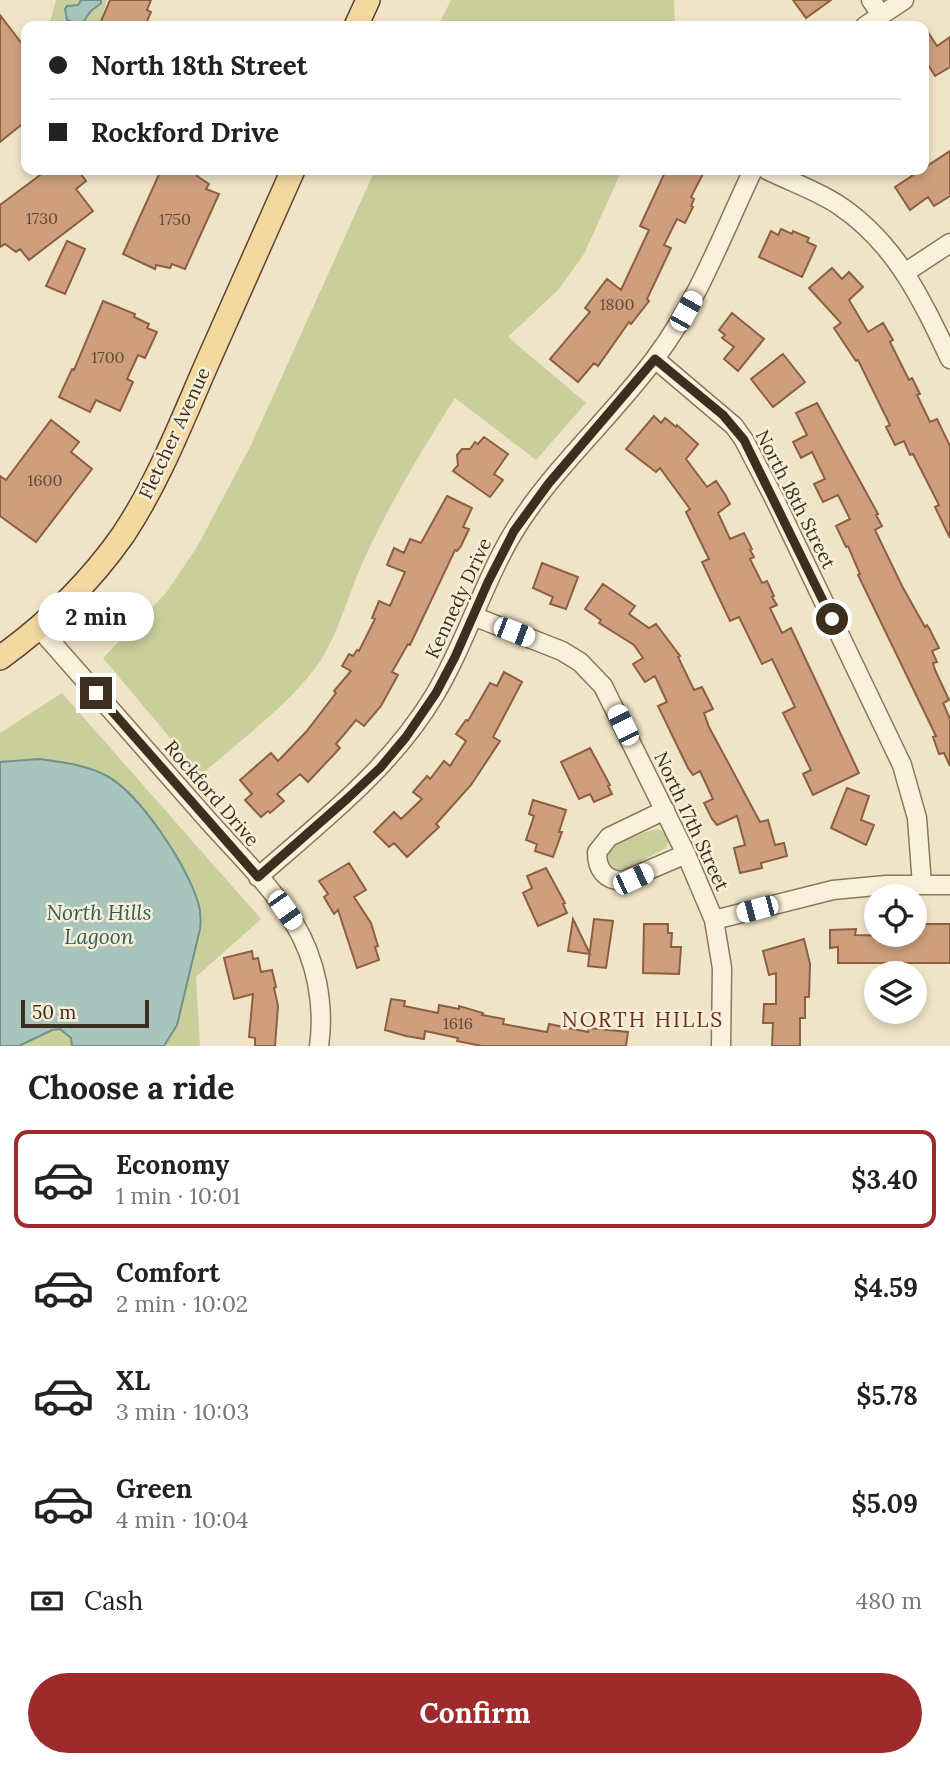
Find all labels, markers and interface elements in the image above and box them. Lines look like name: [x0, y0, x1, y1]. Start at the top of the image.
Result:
text: North 18th Street: [91, 49, 308, 82]
text: Rockford Drive: [91, 116, 279, 149]
house number: 1730: [26, 208, 58, 228]
house number: 1750: [159, 209, 191, 229]
car: [667, 288, 706, 334]
house number: 1800: [600, 294, 634, 314]
house number: 1700: [91, 347, 125, 367]
street label: Fletcher Avenue: [133, 363, 215, 503]
street label: North 18th Street: [751, 426, 842, 573]
house number: 1600: [28, 470, 63, 490]
street label: Kennedy Drive: [420, 534, 496, 662]
callout: 2 min: [38, 592, 154, 640]
text: 2 min: [65, 602, 127, 631]
route start: [816, 603, 848, 635]
car: [491, 615, 538, 649]
route end: [80, 677, 112, 709]
car: [605, 702, 642, 748]
street label: Rockford Drive: [159, 735, 265, 851]
street label: North 17th Street: [649, 748, 735, 895]
car: [610, 861, 657, 897]
map controls: [864, 884, 927, 1024]
button: locate: [864, 884, 927, 947]
car: [265, 887, 306, 933]
car: [734, 893, 781, 925]
water label: North Hills Lagoon: [46, 899, 152, 950]
button: layers: [864, 961, 927, 1024]
scale bar: [21, 997, 149, 1029]
text: 50 m: [32, 1000, 76, 1024]
district label: NORTH HILLS: [562, 1006, 724, 1033]
house number: 1616: [443, 1013, 473, 1033]
text: Choose a ride: [28, 1067, 235, 1108]
icon: car: [32, 1148, 95, 1211]
text: Economy: [116, 1148, 229, 1181]
text: $3.40: [851, 1163, 918, 1196]
text: 1 min · 10:01: [116, 1181, 240, 1210]
icon: car: [32, 1256, 95, 1319]
text: Comfort: [116, 1256, 220, 1289]
text: $4.59: [853, 1271, 918, 1304]
text: 2 min · 10:02: [116, 1289, 248, 1318]
icon: car: [32, 1364, 95, 1427]
text: XL: [116, 1364, 150, 1397]
text: $5.78: [856, 1379, 918, 1412]
text: 3 min · 10:03: [116, 1397, 249, 1426]
icon: car: [32, 1472, 95, 1535]
text: Green: [116, 1472, 192, 1505]
text: $5.09: [851, 1487, 918, 1520]
text: 4 min · 10:04: [116, 1505, 249, 1534]
icon: cash: [28, 1582, 66, 1620]
text: Cash: [84, 1584, 143, 1617]
text: 480 m: [856, 1586, 922, 1615]
button: Confirm: [28, 1673, 922, 1753]

